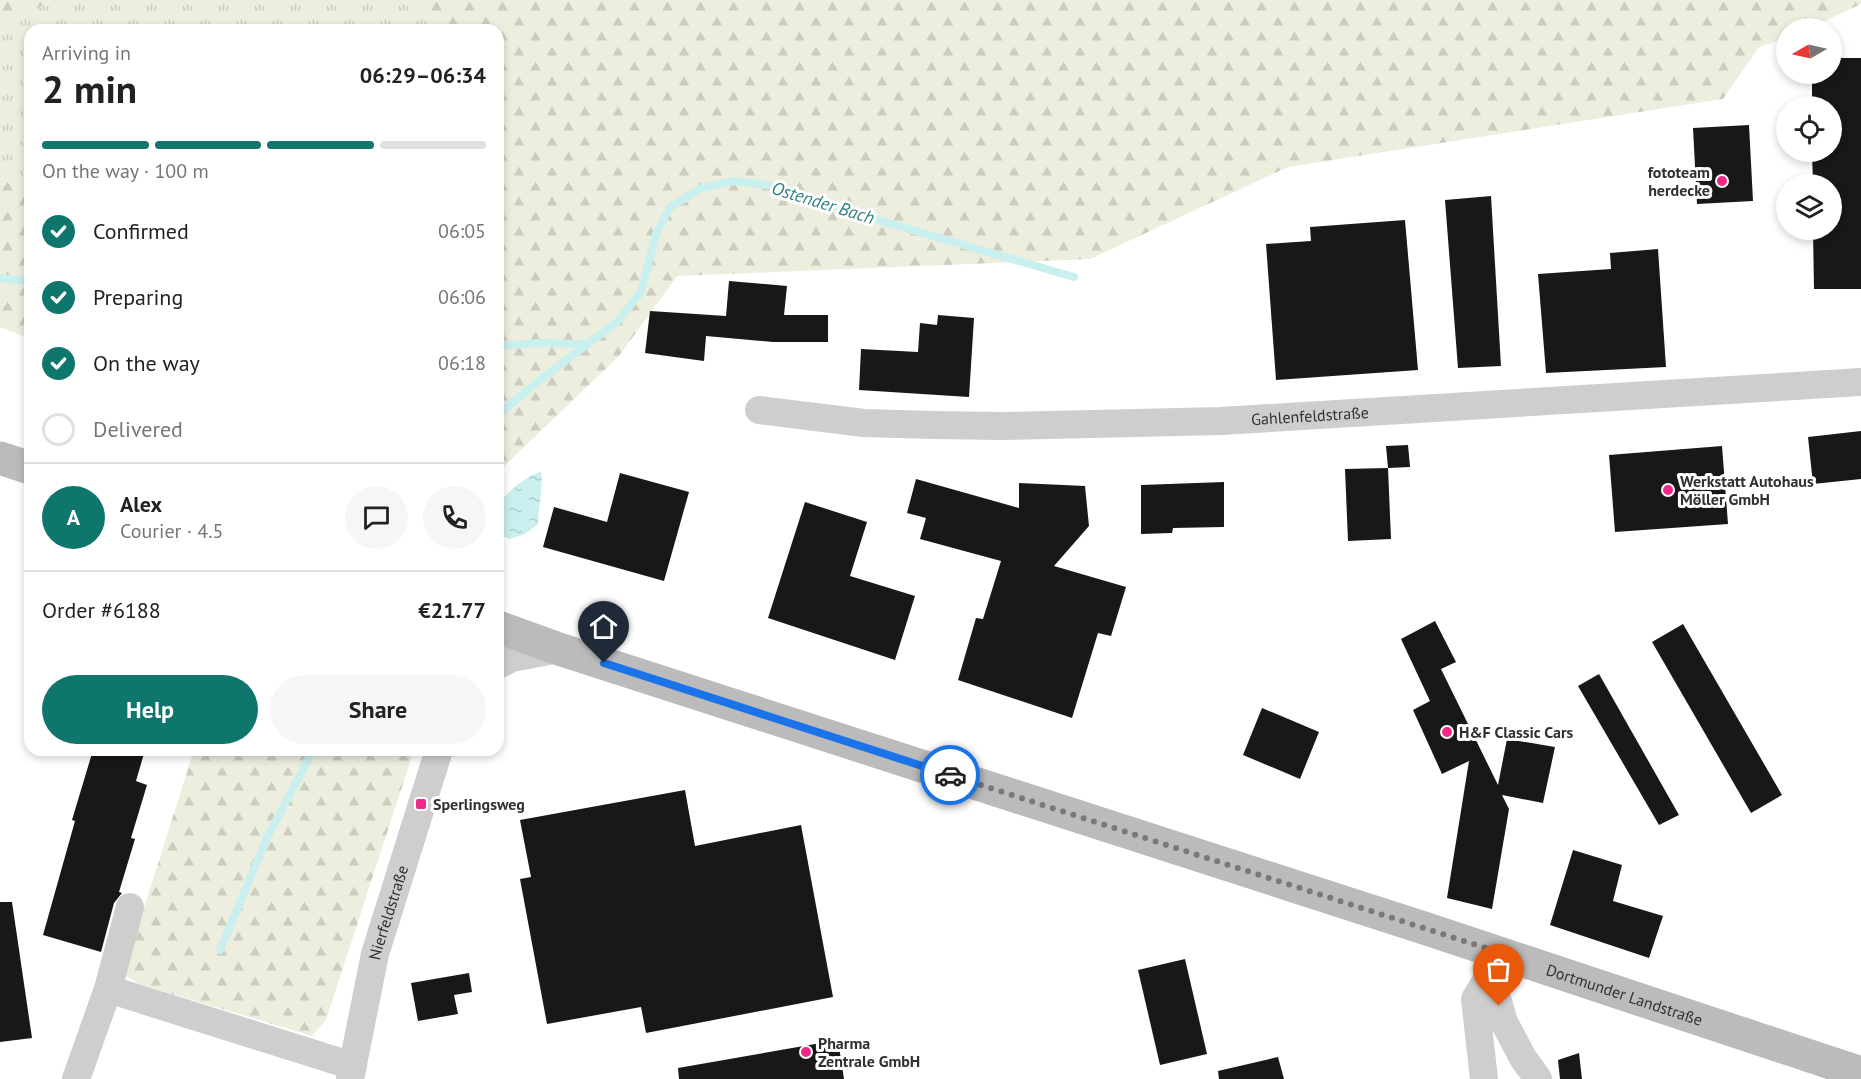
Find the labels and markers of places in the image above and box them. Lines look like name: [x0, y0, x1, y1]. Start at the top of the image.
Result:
place label: fototeam herdecke: [1648, 162, 1710, 200]
marker: fototeam herdecke: [1715, 174, 1729, 188]
place label: Werkstatt Autohaus Möller GmbH: [1680, 471, 1814, 509]
marker: Werkstatt Autohaus Möller GmbH: [1661, 483, 1675, 497]
pin: [578, 601, 629, 663]
place label: H&F Classic Cars: [1459, 722, 1574, 742]
marker: H&F Classic Cars: [1440, 725, 1454, 739]
place label: Sperlingsweg: [433, 794, 525, 814]
marker: Sperlingsweg: [414, 797, 428, 811]
pin: [1473, 944, 1524, 1006]
place label: Pharma Zentrale GmbH: [818, 1033, 920, 1071]
marker: Pharma Zentrale GmbH: [799, 1045, 813, 1059]

